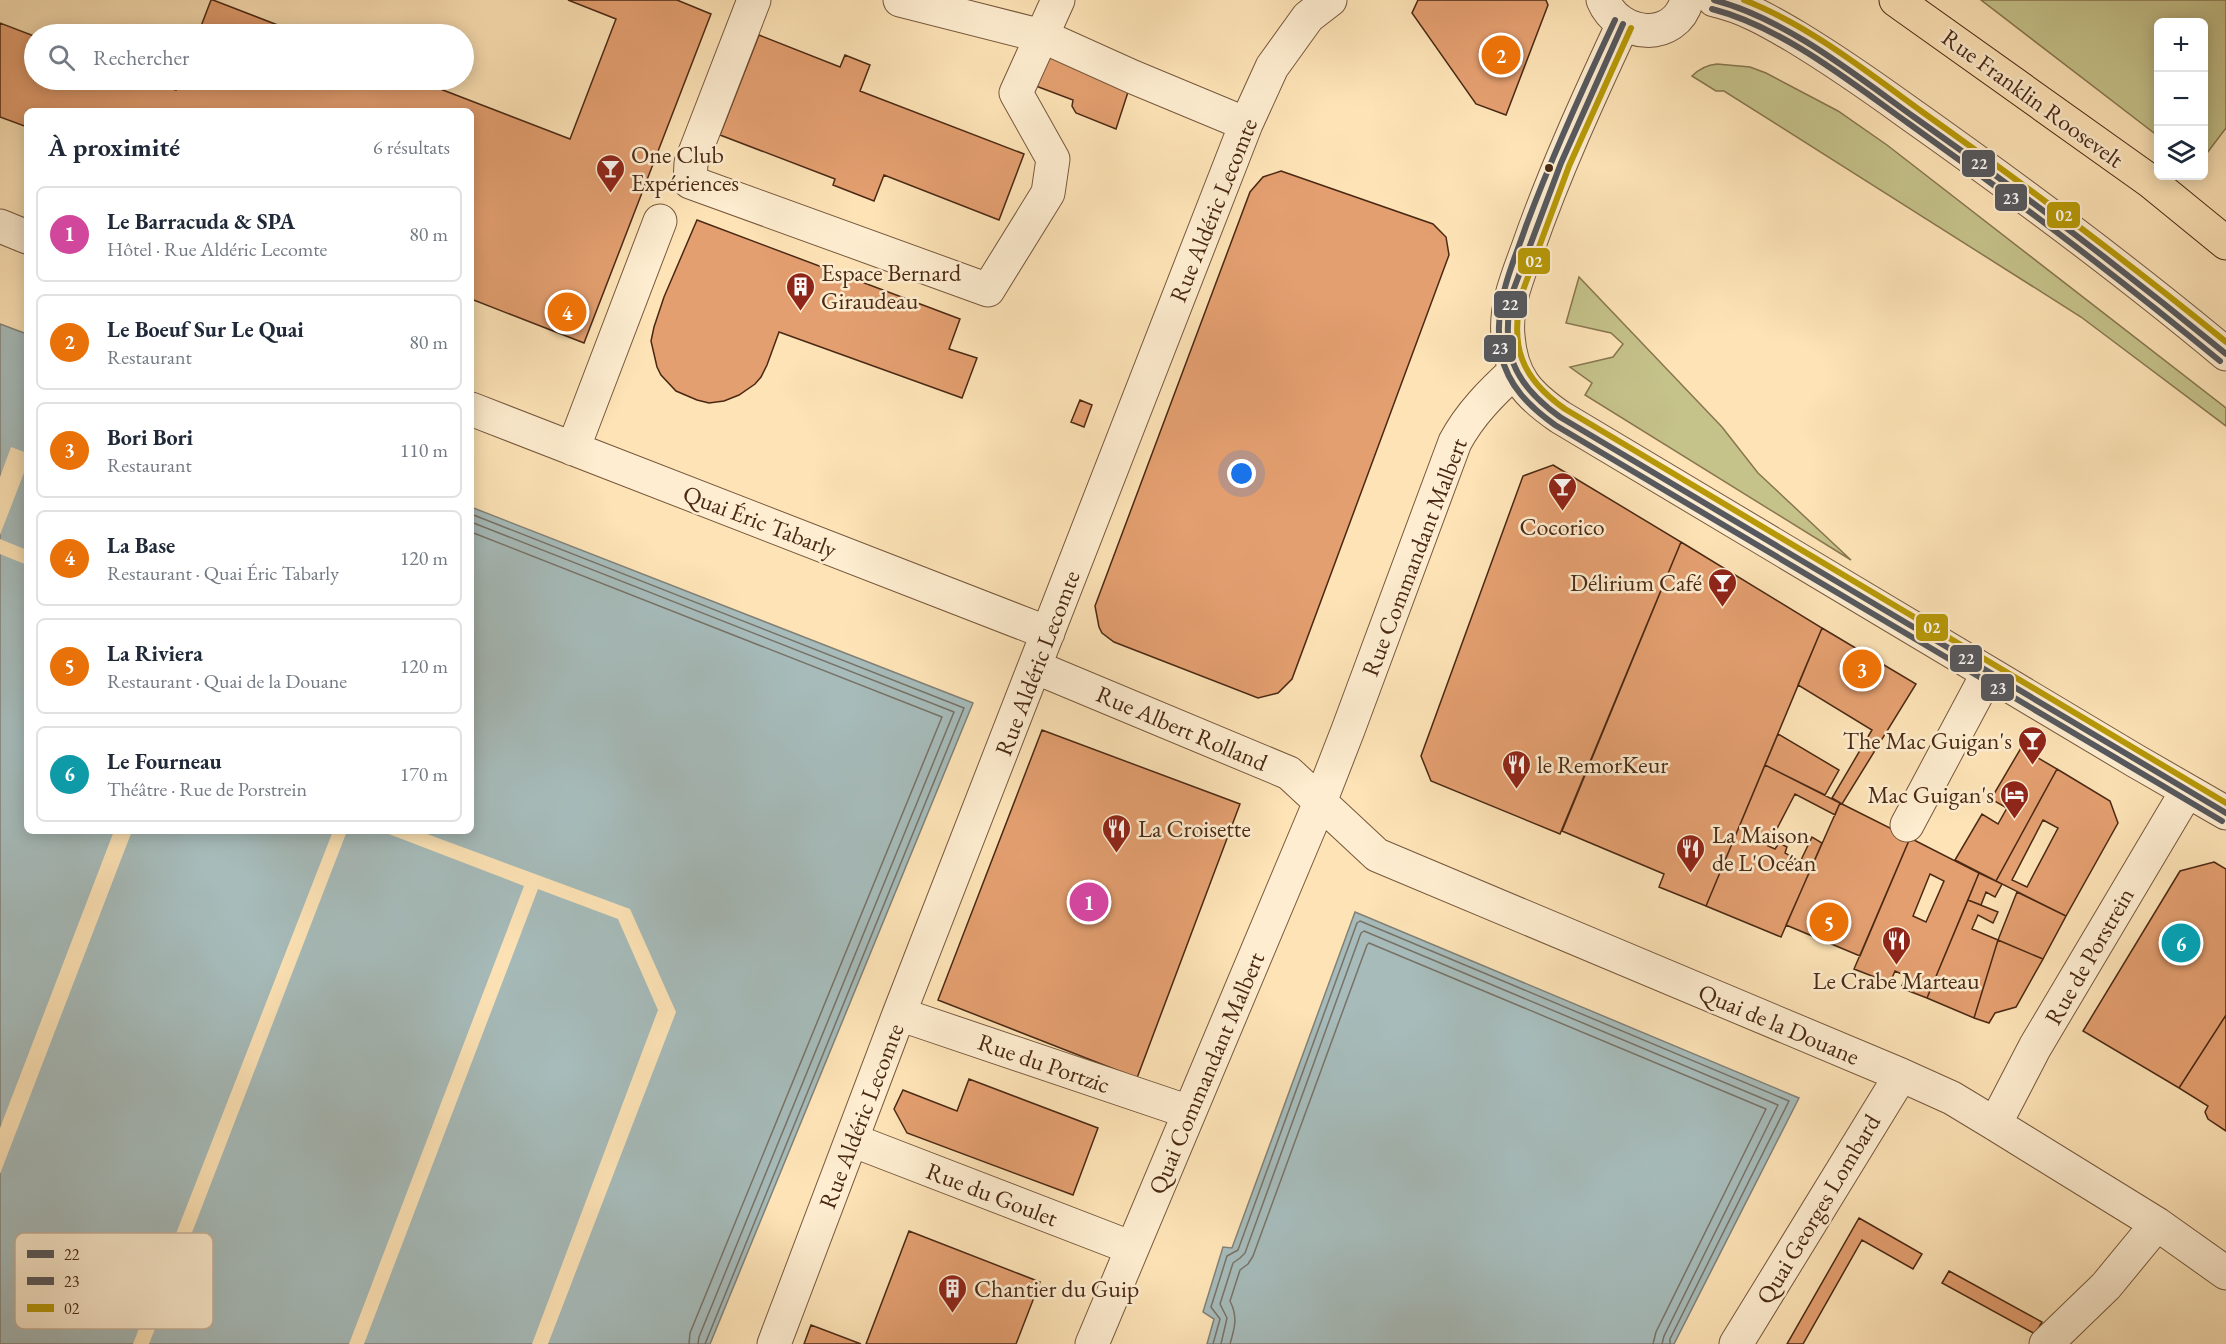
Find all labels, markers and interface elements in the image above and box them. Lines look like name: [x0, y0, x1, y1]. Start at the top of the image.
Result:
map controls: [2154, 18, 2208, 180]
button: +: [2154, 18, 2208, 72]
street label: Rue Franklin Roosevelt: [1936, 22, 2130, 175]
search box: [24, 24, 474, 90]
pin: 2: [1482, 32, 1520, 78]
icon: search: [45, 41, 78, 74]
text: Rechercher: [93, 43, 189, 72]
button: −: [2154, 72, 2208, 126]
street label: Rue Aldéric Lecomte: [1162, 113, 1264, 307]
button: layers: [2154, 126, 2208, 180]
text: À proximité: [48, 130, 180, 164]
text: 6 résultats: [373, 134, 450, 160]
place label: One Club Expériences: [631, 139, 739, 198]
line badge: 22: [1961, 149, 1996, 178]
bar icon: One Club Expériences: [594, 152, 626, 194]
text: 22: [1971, 153, 1988, 174]
unlabelled marker: [1543, 162, 1555, 174]
line badge: 23: [1994, 183, 2028, 212]
text: 23: [2003, 188, 2019, 209]
line badge: 02: [2046, 201, 2081, 229]
text: 02: [2056, 205, 2073, 226]
text: Le Barracuda & SPA: [107, 207, 295, 236]
text: 1: [64, 221, 75, 247]
text: 80 m: [409, 221, 448, 247]
text: Hôtel · Rue Aldéric Lecomte: [107, 236, 327, 262]
line badge: 02: [1517, 247, 1551, 275]
text: 02: [1526, 251, 1543, 272]
place label: Espace Bernard Giraudeau: [821, 257, 962, 316]
building icon: Espace Bernard Giraudeau: [784, 270, 816, 312]
pin: 4: [548, 290, 586, 334]
line badge: 22: [1493, 290, 1528, 319]
text: 22: [1502, 294, 1519, 315]
text: Le Boeuf Sur Le Quai: [107, 315, 304, 344]
text: 2: [64, 329, 75, 355]
text: 80 m: [409, 329, 448, 355]
line badge: 23: [1483, 334, 1517, 363]
text: 23: [1492, 338, 1508, 359]
text: Restaurant: [107, 344, 192, 370]
text: Bori Bori: [107, 423, 193, 452]
street label: Rue Commandant Malbert: [1354, 433, 1474, 681]
text: 3: [64, 437, 75, 463]
text: 110 m: [400, 437, 448, 463]
text: Restaurant: [107, 452, 192, 478]
your location: [1227, 459, 1256, 488]
bar icon: Cocorico: [1546, 470, 1578, 512]
street label: Quai Éric Tabarly: [679, 477, 842, 565]
place label: Cocorico: [1519, 511, 1605, 542]
text: La Base: [107, 531, 175, 560]
text: 4: [64, 545, 75, 571]
text: 120 m: [400, 545, 448, 571]
text: Restaurant · Quai Éric Tabarly: [107, 560, 339, 586]
street label: Rue Aldéric Lecomte: [987, 566, 1087, 760]
bar icon: Délirium Café: [1707, 566, 1739, 608]
place label: Délirium Café: [1570, 567, 1702, 598]
line badge: 02: [1915, 613, 1949, 642]
text: 02: [1924, 617, 1941, 638]
text: La Riviera: [107, 639, 203, 668]
line badge: 22: [1949, 644, 1983, 673]
pin: 3: [1842, 646, 1882, 692]
text: 22: [1958, 648, 1975, 669]
text: 5: [64, 653, 75, 679]
text: 120 m: [400, 653, 448, 679]
text: Restaurant · Quai de la Douane: [107, 668, 347, 694]
line badge: 23: [1980, 673, 2015, 702]
street label: Rue Albert Rolland: [1092, 678, 1273, 778]
text: 23: [1990, 678, 2006, 699]
bar icon: The Mac Guigan's: [2017, 724, 2049, 766]
place label: The Mac Guigan's: [1843, 725, 2012, 756]
text: Le Fourneau: [107, 747, 222, 776]
restaurant icon: le RemorKeur: [1500, 748, 1532, 790]
place label: le RemorKeur: [1537, 749, 1668, 780]
text: 6: [64, 761, 75, 787]
text: 170 m: [400, 761, 448, 787]
text: Théâtre · Rue de Porstrein: [107, 776, 307, 802]
hotel icon: Mac Guigan's: [1999, 778, 2031, 820]
place label: Mac Guigan's: [1867, 779, 1994, 810]
restaurant icon: La Croisette: [1101, 812, 1133, 854]
place label: La Croisette: [1138, 813, 1251, 844]
place label: La Maison de L'Océan: [1712, 819, 1817, 878]
restaurant icon: La Maison de L'Océan: [1675, 832, 1707, 874]
pin: 1: [1070, 880, 1108, 924]
street label: Rue de Porstrein: [2037, 882, 2141, 1030]
pin: 5: [1810, 900, 1848, 944]
pin: 6: [2162, 920, 2200, 966]
restaurant icon: Le Crabe Marteau: [1880, 924, 1912, 966]
street label: Quai Commandant Malbert: [1141, 947, 1271, 1199]
place label: Le Crabe Marteau: [1812, 965, 1980, 996]
street label: Quai de la Douane: [1694, 976, 1864, 1072]
street label: Rue Aldéric Lecomte: [811, 1019, 911, 1213]
street label: Rue du Portzic: [974, 1026, 1114, 1100]
street label: Quai Georges Lombard: [1749, 1108, 1887, 1310]
street label: Rue du Goulet: [922, 1155, 1062, 1233]
legend: [15, 1233, 213, 1329]
text: 22: [64, 1244, 80, 1265]
text: 23: [64, 1271, 80, 1292]
building icon: Chantier du Guip: [937, 1272, 969, 1314]
place label: Chantier du Guip: [974, 1273, 1139, 1304]
text: 02: [64, 1298, 80, 1319]

